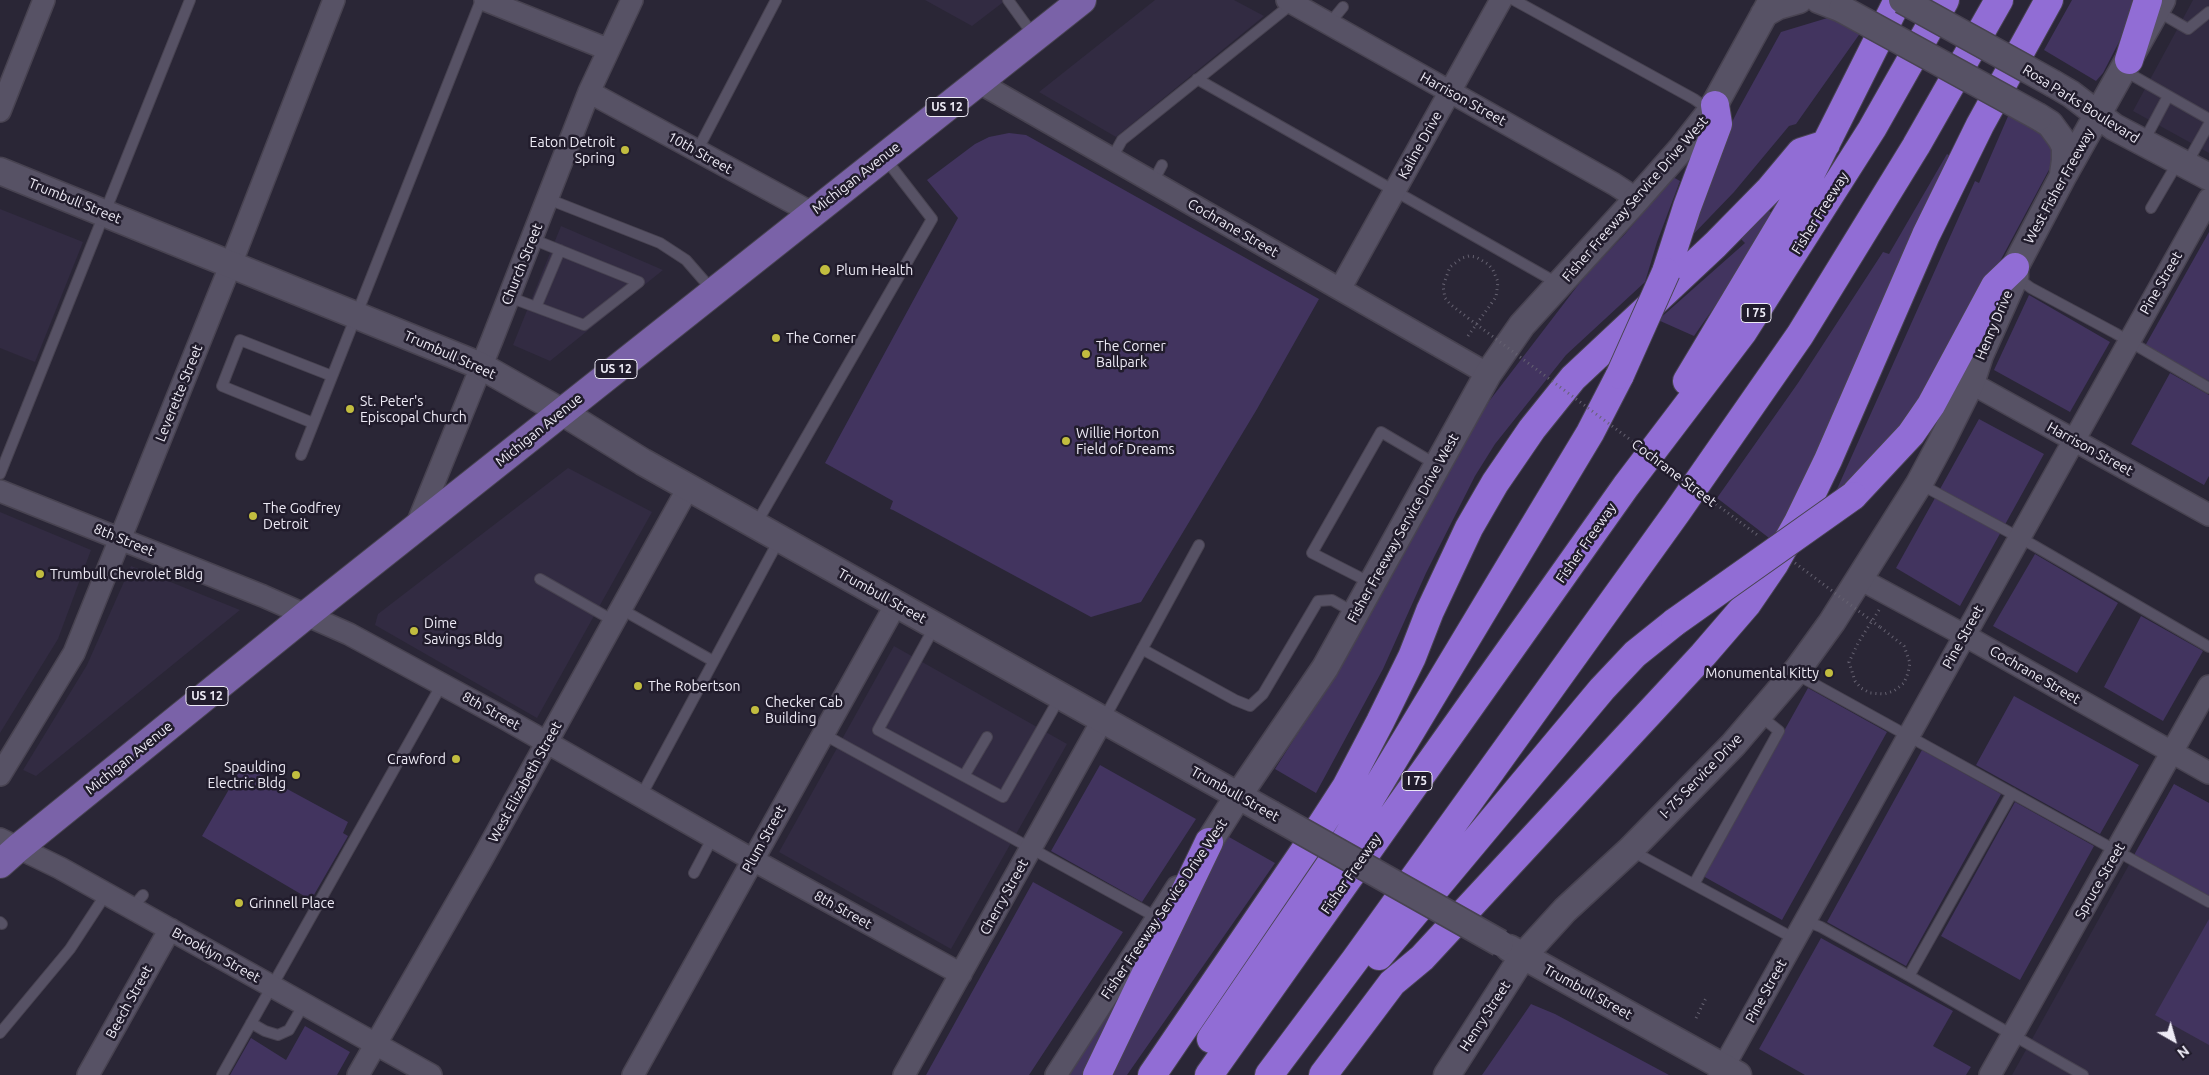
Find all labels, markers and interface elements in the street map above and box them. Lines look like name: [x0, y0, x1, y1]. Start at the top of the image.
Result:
street label: Rosa Parks Boulevard: [2020, 61, 2142, 147]
street label: Harrison Street: [1417, 68, 1509, 130]
road number: US 12: [926, 98, 968, 116]
street label: Kaline Drive: [1395, 108, 1445, 182]
street label: Fisher Freeway Service Drive West: [1559, 113, 1711, 285]
street label: West Fisher Freeway: [2020, 126, 2098, 246]
street label: 10th Street: [665, 128, 735, 178]
place label: Eaton Detroit Spring: [530, 134, 615, 166]
street label: Michigan Avenue: [809, 138, 903, 218]
marker: Eaton Detroit Spring: [619, 144, 631, 156]
street label: Fisher Freeway: [1788, 169, 1852, 257]
street label: Trumbull Street: [26, 175, 124, 227]
street label: Cochrane Street: [1185, 195, 1281, 261]
street label: Church Street: [498, 221, 546, 307]
street label: Pine Street: [2136, 249, 2186, 317]
place label: Plum Health: [836, 262, 913, 278]
marker: Plum Health: [818, 263, 832, 277]
street label: Henry Drive: [1972, 288, 2016, 362]
road number: I 75: [1741, 304, 1771, 322]
street label: Trumbull Street: [402, 327, 498, 383]
place label: The Corner: [786, 330, 856, 346]
marker: The Corner: [770, 332, 782, 344]
place label: The Corner Ballpark: [1096, 338, 1166, 371]
street label: Leverette Street: [152, 342, 206, 444]
marker: The Corner Ballpark: [1080, 348, 1092, 360]
road number: US 12: [595, 359, 637, 378]
street label: Michigan Avenue: [492, 390, 586, 470]
place label: St. Peter's Episcopal Church: [360, 393, 467, 426]
marker: St. Peter's Episcopal Church: [344, 403, 356, 415]
street label: Harrison Street: [2044, 418, 2136, 480]
place label: Willie Horton Field of Dreams: [1076, 425, 1175, 458]
street label: Fisher Freeway Service Drive West: [1344, 431, 1462, 625]
marker: Willie Horton Field of Dreams: [1060, 435, 1072, 447]
street label: Cochrane Street: [1628, 436, 1720, 510]
place label: The Godfrey Detroit: [263, 500, 340, 532]
street label: Fisher Freeway: [1552, 500, 1620, 586]
marker: The Godfrey Detroit: [247, 510, 259, 522]
street label: 8th Street: [91, 520, 157, 560]
street label: Trumbull Street: [835, 565, 929, 627]
place label: Trumbull Chevrolet Bldg: [50, 566, 203, 582]
marker: Trumbull Chevrolet Bldg: [34, 568, 46, 580]
street label: Pine Street: [1939, 602, 1987, 672]
place label: Dime Savings Bldg: [424, 615, 503, 648]
marker: Dime Savings Bldg: [408, 625, 420, 637]
street label: Cochrane Street: [1987, 642, 2083, 708]
place label: Monumental Kitty: [1705, 665, 1819, 681]
marker: Monumental Kitty: [1823, 667, 1835, 679]
place label: The Robertson: [648, 678, 741, 694]
marker: The Robertson: [632, 680, 644, 692]
road number: US 12: [186, 686, 228, 706]
street label: 8th Street: [459, 688, 523, 734]
place label: Checker Cab Building: [765, 694, 843, 726]
marker: Checker Cab Building: [749, 704, 761, 716]
street label: Michigan Avenue: [82, 718, 176, 798]
street label: West Elizabeth Street: [485, 719, 565, 845]
street label: I- 75 Service Drive: [1656, 730, 1746, 822]
place label: Crawford: [387, 751, 446, 767]
marker: Crawford: [450, 753, 462, 765]
place label: Spaulding Electric Bldg: [208, 759, 286, 792]
street label: Trumbull Street: [1188, 763, 1282, 825]
marker: Spaulding Electric Bldg: [290, 769, 302, 781]
road number: I 75: [1402, 771, 1432, 790]
street label: Plum Street: [739, 802, 789, 876]
street label: Fisher Freeway Service Drive West: [1097, 816, 1231, 1002]
street label: Fisher Freeway: [1317, 831, 1385, 917]
street label: Spruce Street: [2071, 840, 2129, 922]
street label: Cherry Street: [976, 856, 1032, 938]
street label: 8th Street: [811, 887, 875, 933]
place label: Grinnell Place: [249, 895, 335, 911]
marker: Grinnell Place: [233, 897, 245, 909]
street label: Brooklyn Street: [169, 924, 263, 986]
street label: Pine Street: [1742, 956, 1790, 1026]
street label: Trumbull Street: [1541, 961, 1635, 1023]
street label: Beech Street: [102, 962, 156, 1042]
street label: Henry Street: [1456, 978, 1514, 1054]
north arrow: [2149, 1015, 2199, 1065]
text: N: [2174, 1042, 2192, 1061]

